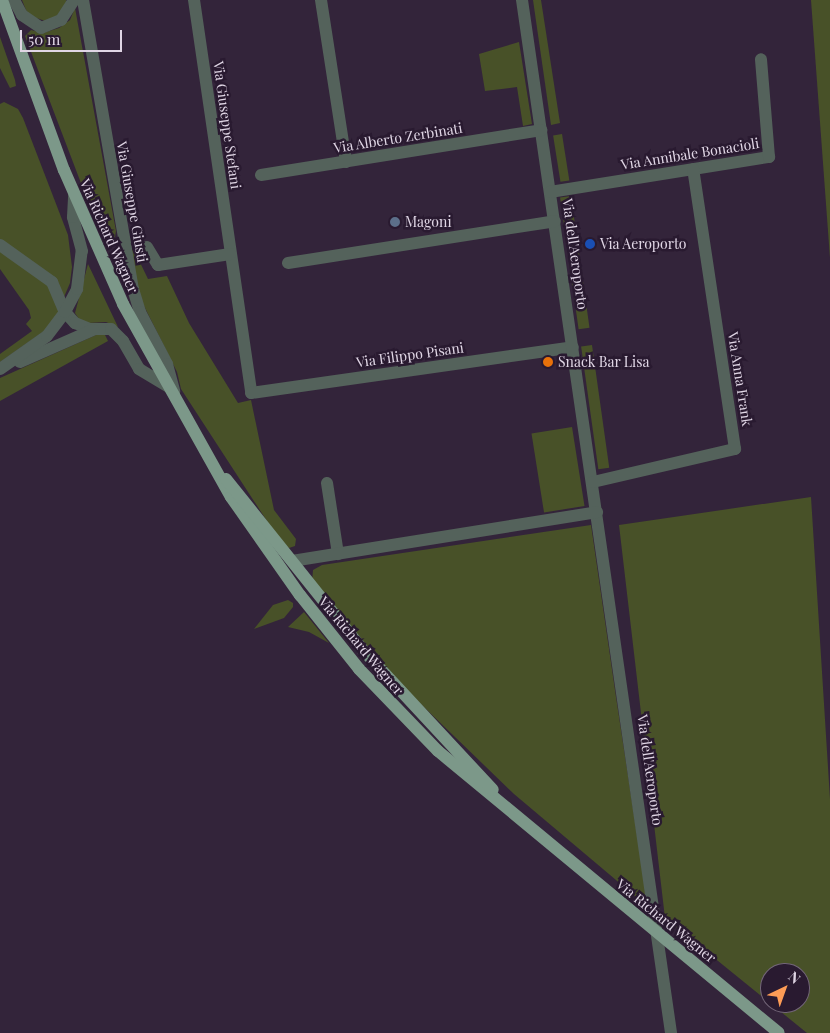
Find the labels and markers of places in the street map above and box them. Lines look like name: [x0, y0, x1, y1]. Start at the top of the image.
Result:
place label: Magoni: [405, 214, 451, 230]
marker: Magoni: [389, 216, 401, 228]
place label: Via Aeroporto: [600, 236, 687, 252]
marker: Via Aeroporto: [584, 238, 596, 250]
place label: Snack Bar Lisa: [558, 354, 650, 370]
marker: Snack Bar Lisa: [542, 356, 554, 368]

